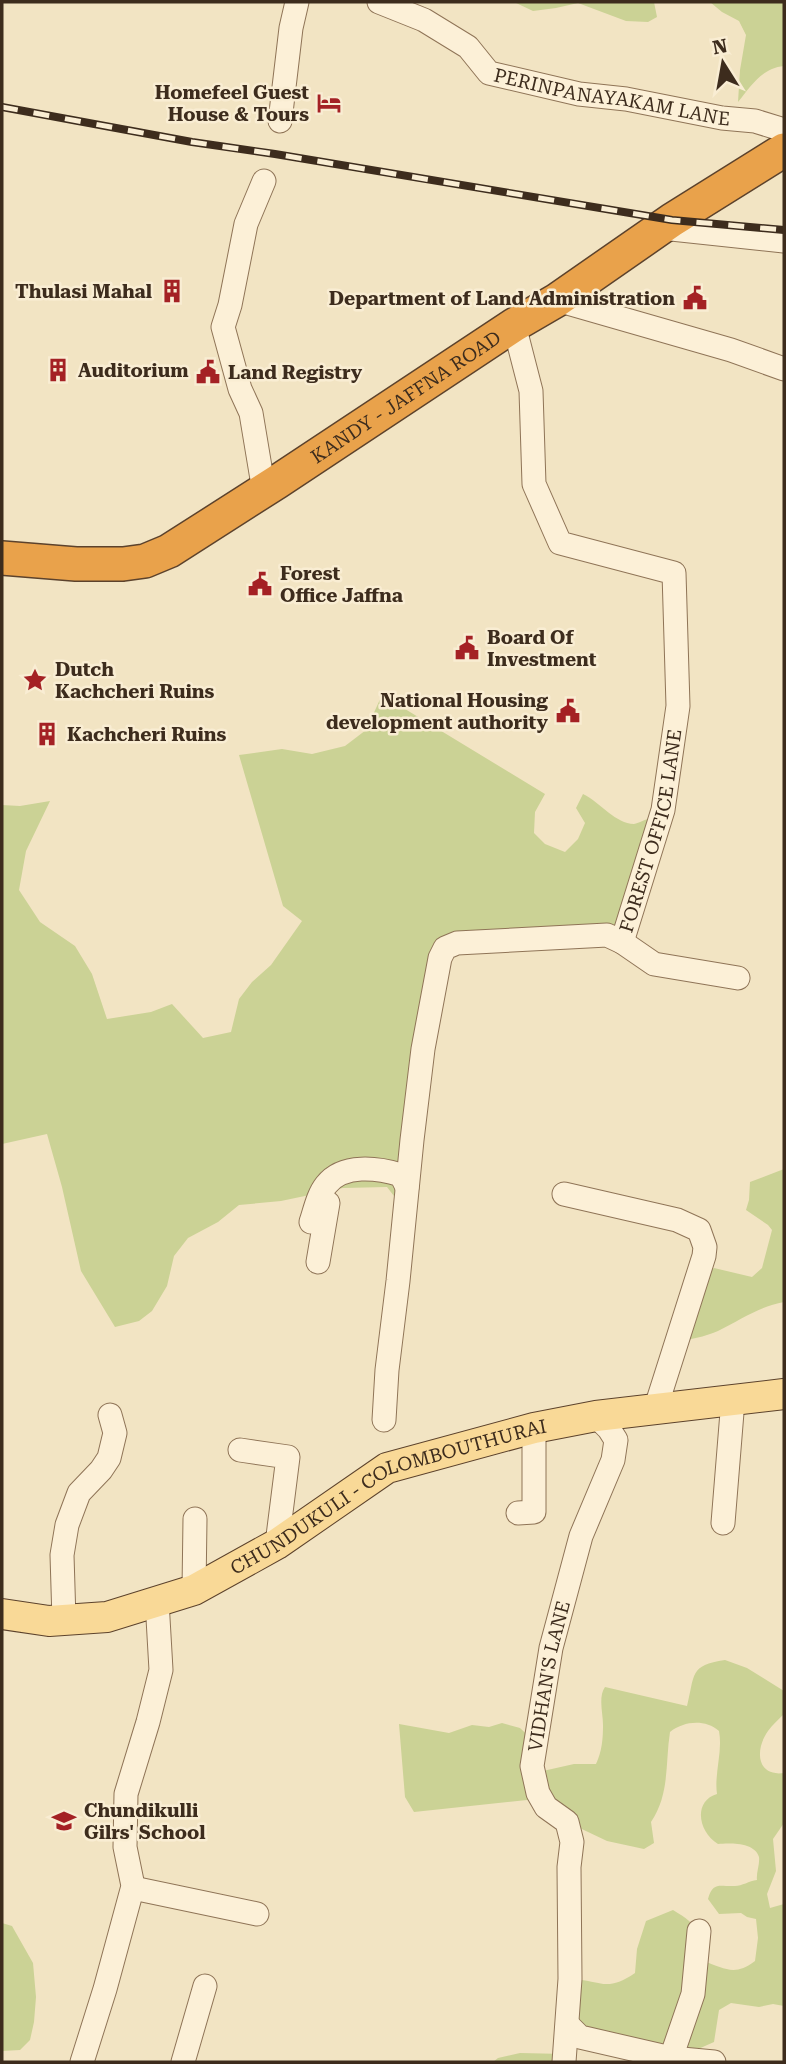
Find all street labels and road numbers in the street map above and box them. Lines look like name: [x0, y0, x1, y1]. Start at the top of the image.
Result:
street label: PERINPANAYAKAM LANE: [492, 63, 731, 130]
street label: KANDY - JAFFNA ROAD: [306, 326, 505, 468]
street label: FOREST OFFICE LANE: [614, 727, 686, 935]
street label: CHUNDUKULI - COLOMBOUTHURAI: [226, 1414, 548, 1579]
street label: VIDHAN'S LANE: [523, 1598, 575, 1753]

